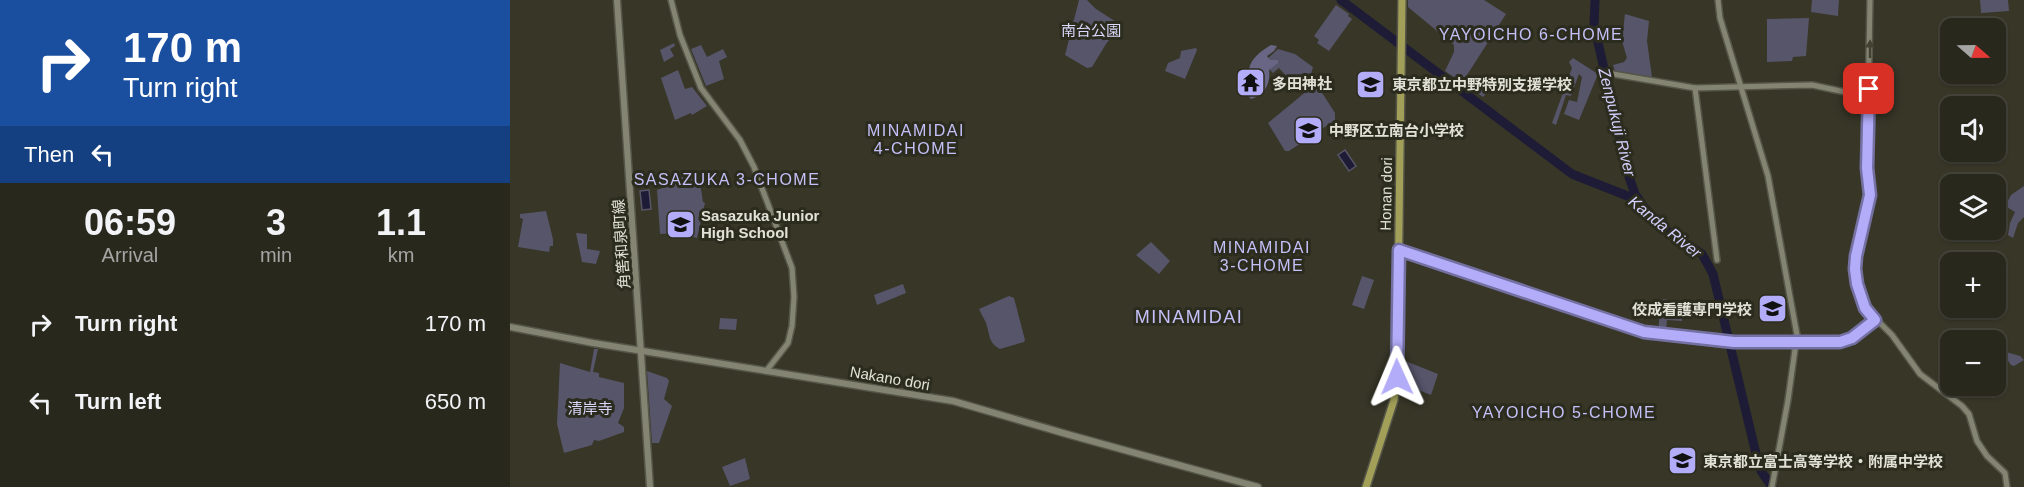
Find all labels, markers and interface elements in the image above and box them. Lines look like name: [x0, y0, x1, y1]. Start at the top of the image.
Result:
north arrow: [1940, 18, 2006, 84]
map controls: [1940, 18, 2006, 396]
park label: 南台公園: [1061, 22, 1121, 39]
icon: right: [24, 24, 102, 102]
text: 170 m: [123, 24, 242, 71]
district label: YAYOICHO 6-CHOME: [1439, 26, 1623, 43]
one-way arrow: [1865, 39, 1875, 58]
pin: [1843, 63, 1894, 114]
water label: Zenpukuji River: [1595, 65, 1639, 179]
temple icon: 多田神社: [1235, 67, 1267, 99]
school or university icon: 東京都立中野特別支援学校: [1355, 68, 1387, 100]
icon: arrive: [1852, 72, 1885, 105]
text: Turn right: [123, 73, 238, 103]
place label: 多田神社: [1272, 75, 1332, 92]
place label: 東京都立中野特別支援学校: [1392, 76, 1572, 93]
button: sound: [1940, 96, 2006, 162]
school or university icon: 中野区立南台小学校: [1292, 114, 1324, 146]
district label: MINAMIDAI 4-CHOME: [867, 122, 965, 157]
place label: 中野区立南台小学校: [1329, 122, 1464, 139]
icon: left: [86, 138, 119, 171]
text: Then: [24, 142, 74, 167]
street label: Honan dori: [1377, 157, 1395, 231]
district label: SASAZUKA 3-CHOME: [634, 171, 820, 188]
button: layers: [1940, 174, 2006, 240]
water label: Kanda River: [1625, 193, 1705, 262]
street label: 角筈和泉町線: [609, 199, 633, 289]
text: 06:59: [84, 202, 176, 243]
text: 3: [266, 202, 286, 243]
text: 1.1: [376, 202, 426, 243]
place label: Sasazuka Junior High School: [701, 207, 820, 241]
school or university icon: Sasazuka Junior High School: [664, 208, 696, 240]
district label: MINAMIDAI 3-CHOME: [1213, 239, 1311, 274]
text: Arrival: [102, 244, 158, 266]
text: min: [260, 244, 292, 266]
text: km: [388, 244, 414, 266]
button: +: [1940, 252, 2006, 318]
school or university icon: 佼成看護専門学校: [1757, 293, 1789, 325]
place label: 佼成看護専門学校: [1632, 301, 1752, 318]
district label: MINAMIDAI: [1135, 307, 1243, 327]
icon: right: [24, 308, 57, 341]
text: Turn right: [75, 311, 177, 336]
text: 170 m: [425, 311, 486, 336]
button: −: [1940, 330, 2006, 396]
position arrow: [1365, 345, 1429, 409]
street label: Nakano dori: [849, 363, 931, 393]
icon: left: [24, 386, 57, 419]
text: Turn left: [75, 389, 161, 414]
text: 650 m: [425, 389, 486, 414]
park label: 清岸寺: [567, 400, 613, 417]
district label: YAYOICHO 5-CHOME: [1472, 404, 1656, 421]
school or university icon: 東京都立富士高等学校・附属中学校: [1666, 445, 1698, 477]
place label: 東京都立富士高等学校・附属中学校: [1703, 453, 1943, 470]

